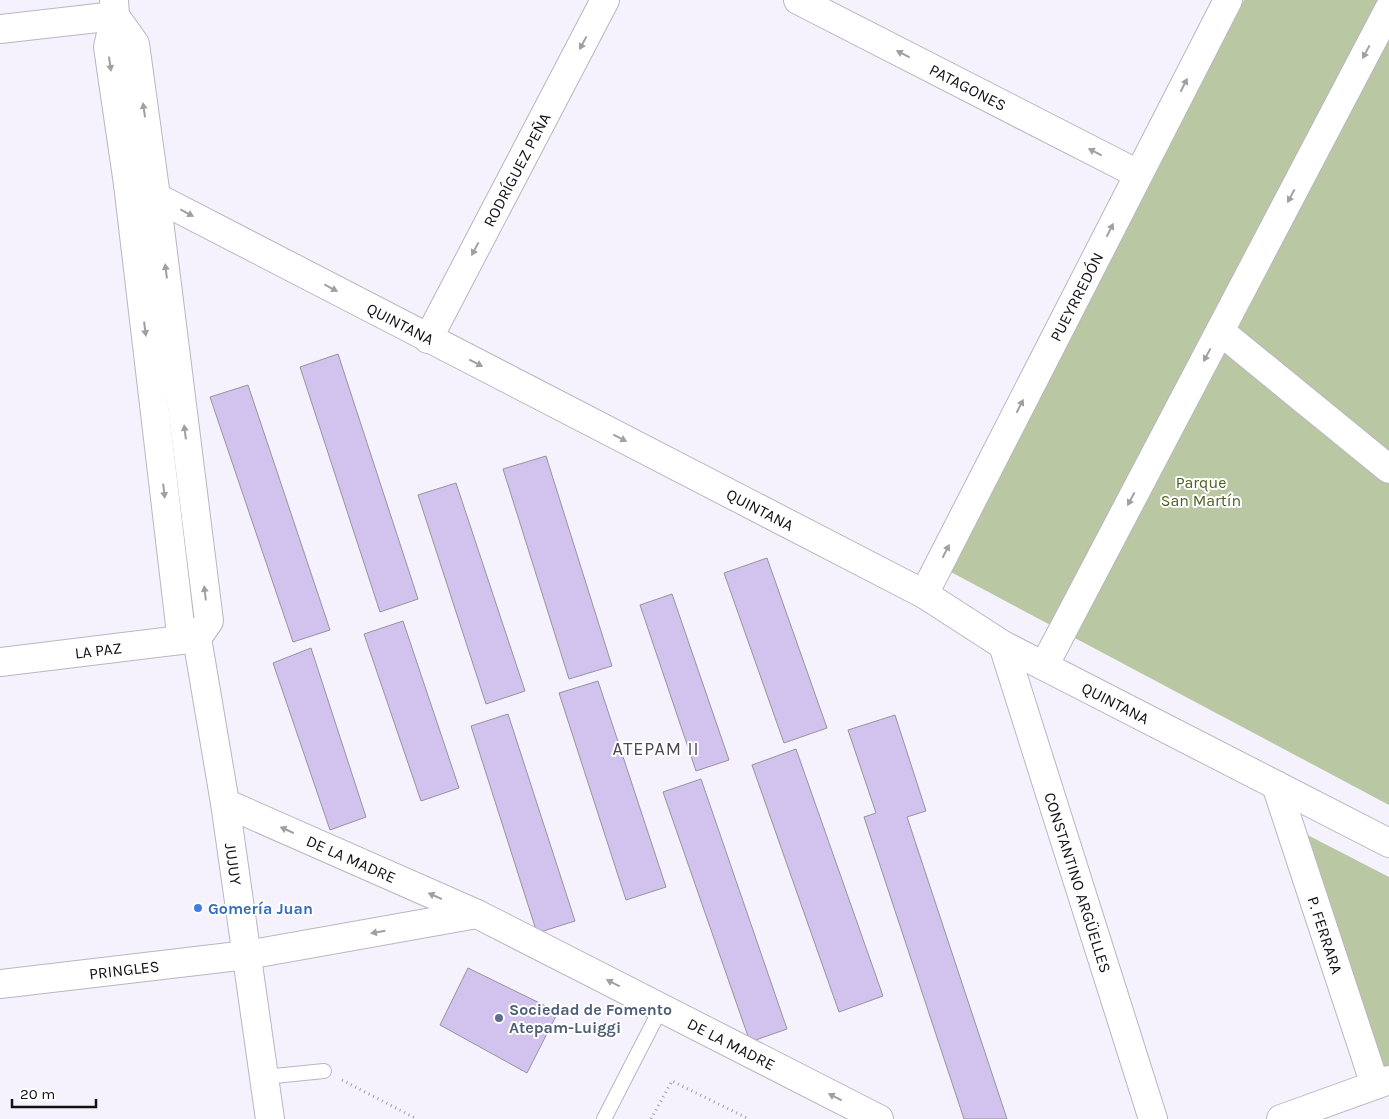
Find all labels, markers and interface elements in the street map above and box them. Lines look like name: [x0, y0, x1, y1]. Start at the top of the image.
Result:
one-way arrow: [579, 36, 587, 50]
one-way arrow: [1362, 45, 1370, 59]
one-way arrow: [896, 50, 910, 58]
one-way arrow: [107, 56, 115, 72]
street label: PATAGONES: [926, 60, 1010, 115]
one-way arrow: [1180, 78, 1188, 93]
one-way arrow: [140, 101, 148, 117]
street label: RODRÍGUEZ PEÑA: [479, 109, 554, 230]
one-way arrow: [1087, 148, 1102, 156]
one-way arrow: [1287, 189, 1295, 203]
one-way arrow: [180, 209, 195, 217]
one-way arrow: [1106, 223, 1114, 237]
one-way arrow: [471, 242, 479, 256]
street label: PUEYRREDÓN: [1045, 249, 1107, 344]
one-way arrow: [161, 263, 169, 279]
one-way arrow: [324, 284, 339, 292]
street label: QUINTANA: [364, 298, 437, 349]
one-way arrow: [141, 322, 149, 338]
one-way arrow: [1203, 348, 1211, 362]
one-way arrow: [468, 359, 483, 367]
one-way arrow: [1016, 399, 1024, 413]
one-way arrow: [181, 424, 189, 440]
one-way arrow: [613, 434, 627, 442]
park label: Parque San Martín: [1161, 473, 1241, 510]
one-way arrow: [160, 483, 168, 499]
street label: QUINTANA: [723, 484, 797, 535]
one-way arrow: [1127, 492, 1135, 506]
one-way arrow: [942, 544, 950, 558]
one-way arrow: [201, 585, 209, 601]
street label: LA PAZ: [74, 638, 123, 662]
street label: QUINTANA: [1079, 678, 1152, 728]
district label: ATEPAM II: [613, 738, 699, 760]
street label: CONSTANTINO ARGÜELLES: [1041, 790, 1116, 975]
one-way arrow: [280, 826, 294, 834]
street label: DE LA MADRE: [304, 831, 399, 887]
street label: JUJUY: [221, 842, 246, 887]
one-way arrow: [428, 891, 442, 899]
street label: P. FERRARA: [1304, 894, 1347, 976]
place label: Gomería Juan: [208, 899, 313, 918]
marker: Gomería Juan: [192, 902, 204, 914]
one-way arrow: [369, 928, 385, 936]
street label: PRINGLES: [88, 956, 160, 983]
one-way arrow: [605, 979, 620, 987]
place label: Sociedad de Fomento Atepam-Luiggi: [509, 1000, 672, 1037]
marker: Sociedad de Fomento Atepam-Luiggi: [493, 1012, 505, 1024]
street label: DE LA MADRE: [684, 1013, 779, 1074]
scale bar: [12, 1076, 96, 1108]
text: 20 m: [20, 1085, 55, 1103]
one-way arrow: [828, 1093, 842, 1101]

